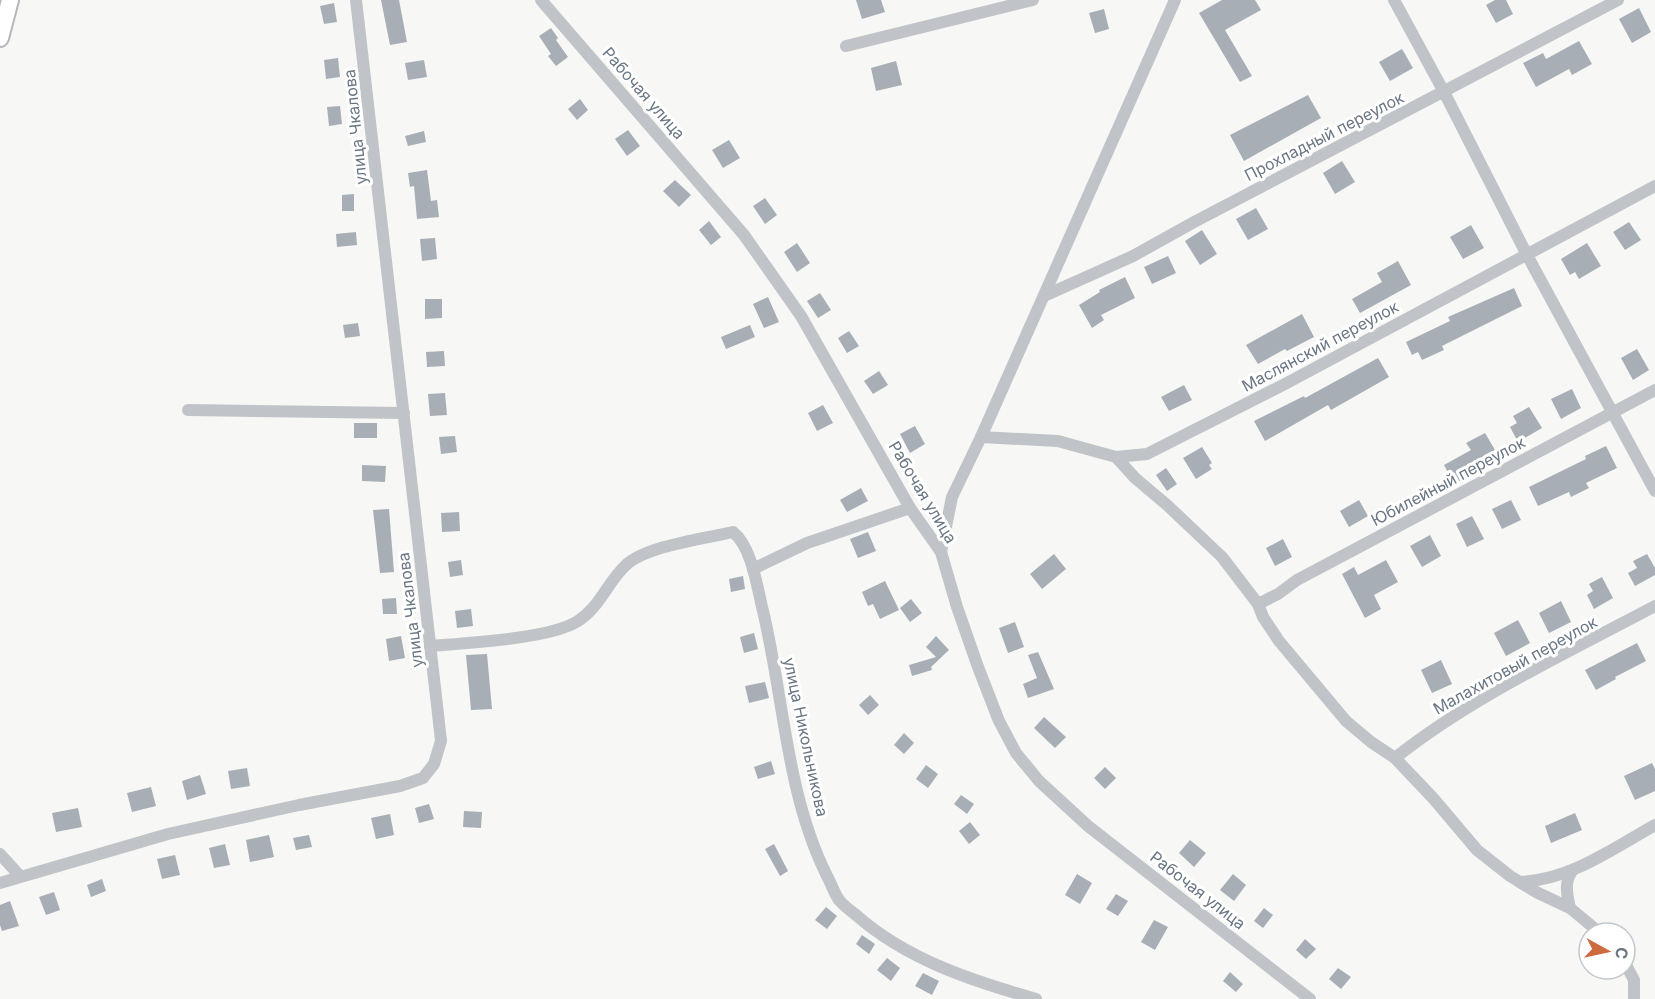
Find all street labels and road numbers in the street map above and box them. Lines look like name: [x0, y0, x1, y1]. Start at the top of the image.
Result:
street label: Рабочая улица: [599, 43, 689, 143]
street label: улица Чкалова: [339, 68, 371, 186]
street label: Прохладный переулок: [1241, 87, 1407, 185]
street label: Маслянский переулок: [1238, 296, 1402, 396]
street label: Юбилейный переулок: [1368, 432, 1529, 530]
street label: Рабочая улица: [885, 437, 961, 547]
street label: улица Чкалова: [393, 551, 427, 669]
street label: Малахитовый переулок: [1429, 611, 1601, 719]
street label: улица Никольникова: [779, 656, 833, 818]
street label: Рабочая улица: [1146, 847, 1250, 933]

